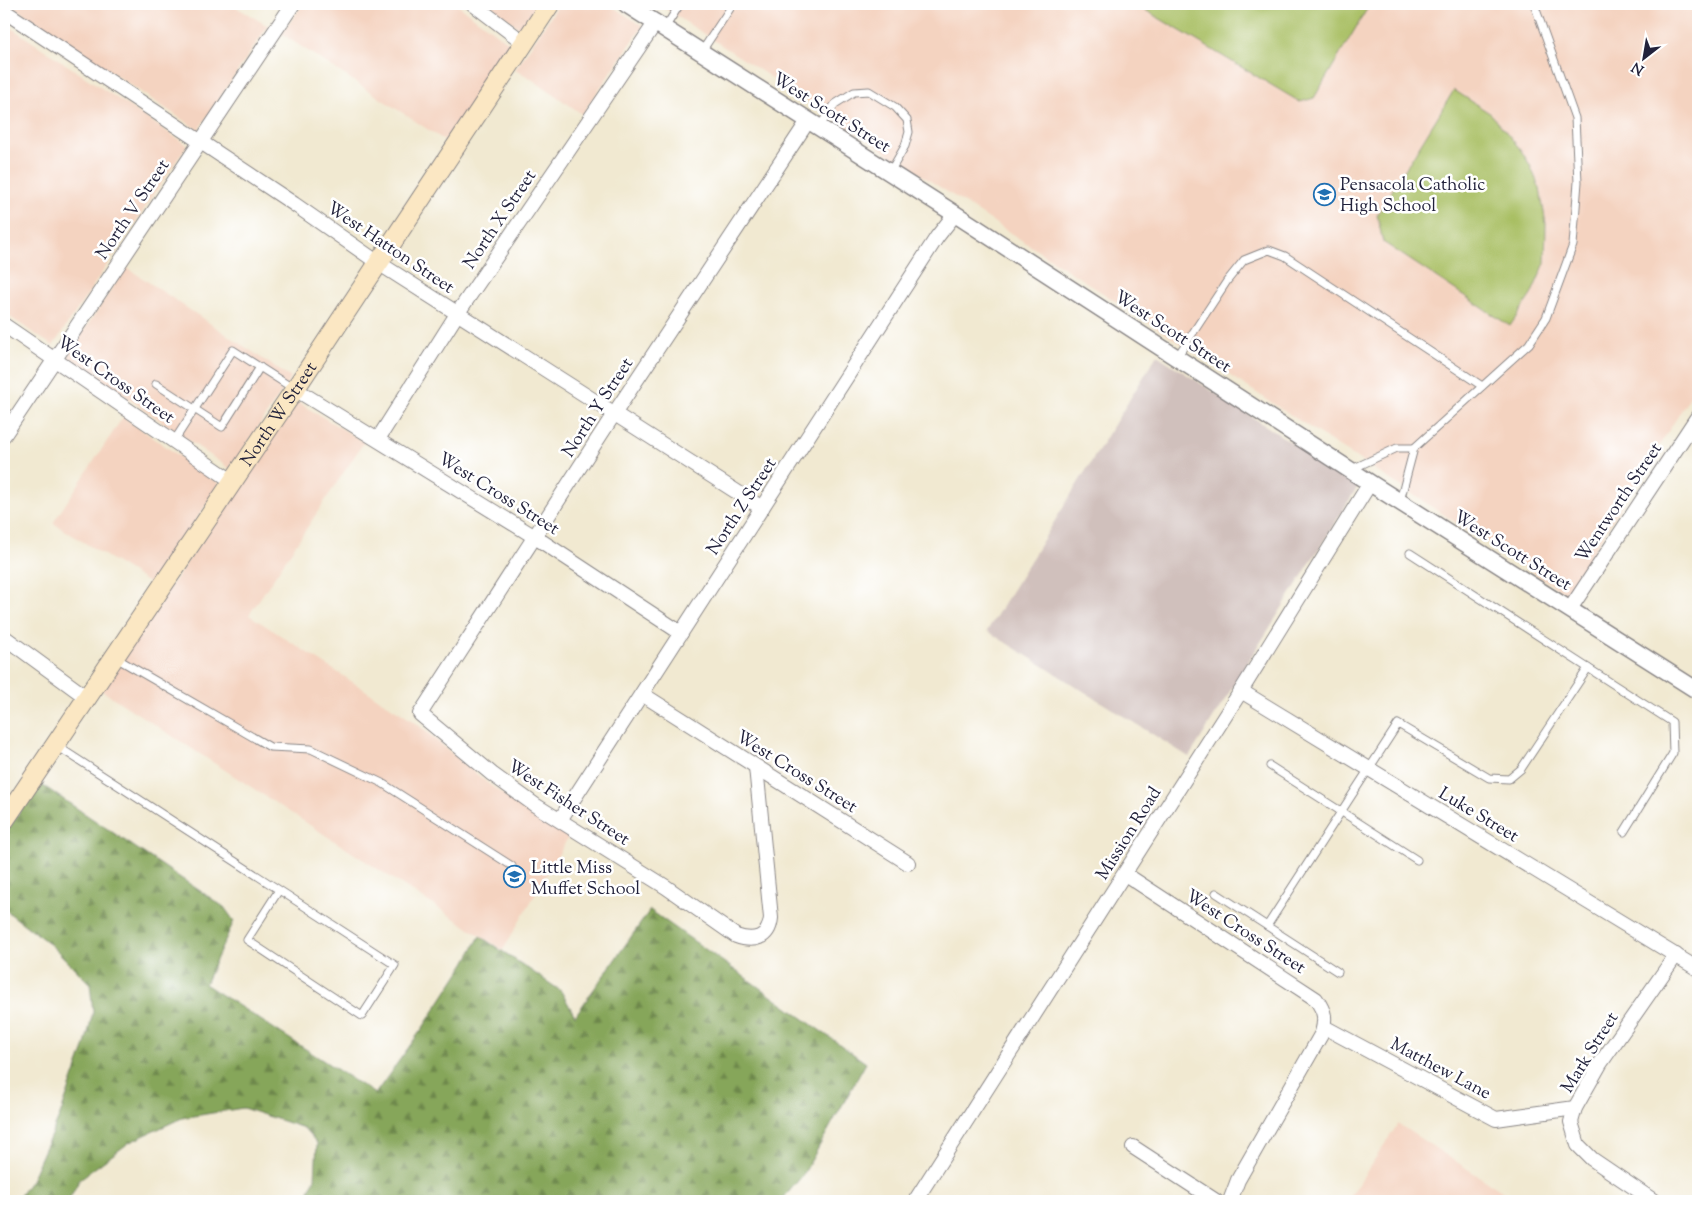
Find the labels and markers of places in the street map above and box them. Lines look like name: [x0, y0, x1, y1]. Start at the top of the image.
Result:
place label: Pensacola Catholic High School: [1340, 173, 1485, 220]
school or university icon: Pensacola Catholic High School: [1312, 182, 1336, 206]
place label: Little Miss Muffet School: [531, 856, 640, 903]
school or university icon: Little Miss Muffet School: [503, 865, 527, 889]

